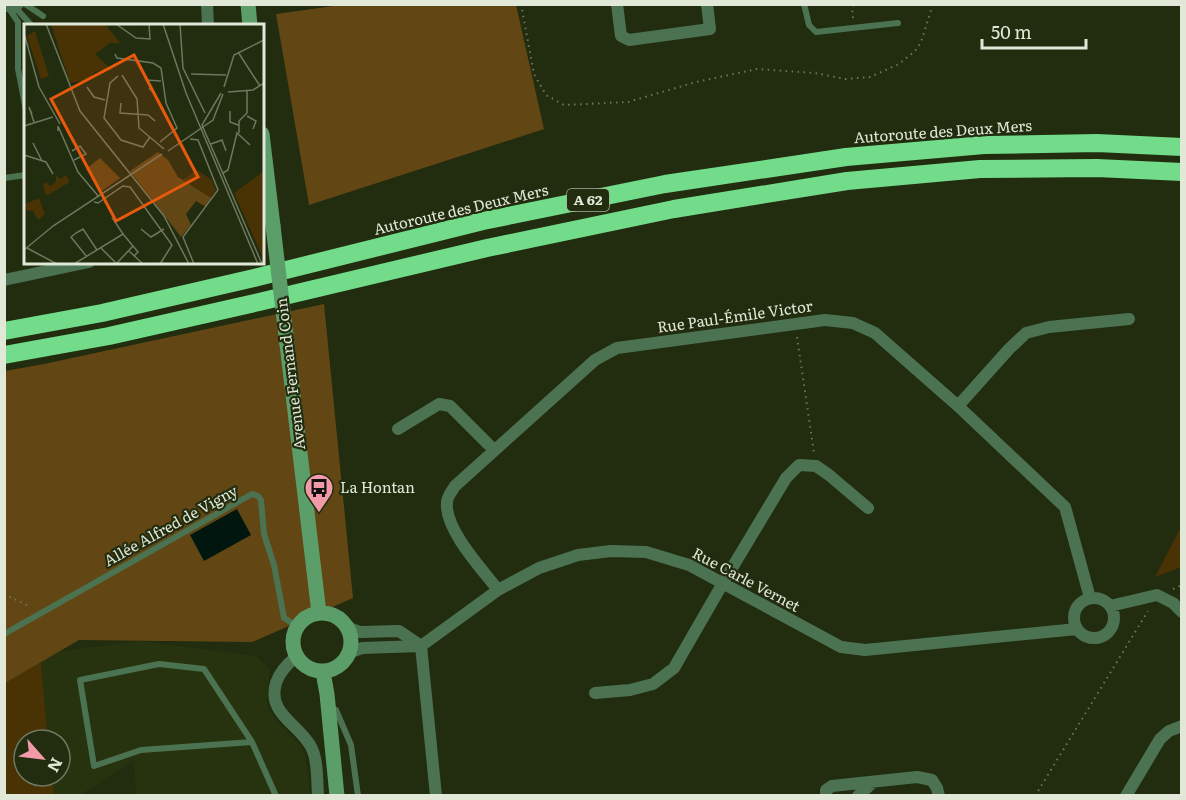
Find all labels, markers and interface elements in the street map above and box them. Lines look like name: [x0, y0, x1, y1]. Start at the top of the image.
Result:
scale bar: [982, 12, 1086, 50]
text: 50 m: [991, 18, 1032, 45]
inset map: [24, 24, 264, 264]
street label: Autoroute des Deux Mers: [853, 113, 1033, 148]
street label: Autoroute des Deux Mers: [371, 177, 550, 240]
road number: A 62: [567, 189, 609, 211]
street label: Rue Paul-Émile Victor: [656, 293, 814, 338]
street label: Avenue Fernand Coin: [269, 297, 310, 452]
bus stop icon: La Hontan: [303, 472, 335, 514]
place label: La Hontan: [340, 475, 415, 498]
street label: Allée Alfred de Vigny: [99, 478, 242, 571]
street label: Rue Carle Vernet: [689, 541, 805, 617]
north arrow: [12, 728, 72, 788]
text: N: [42, 754, 70, 777]

